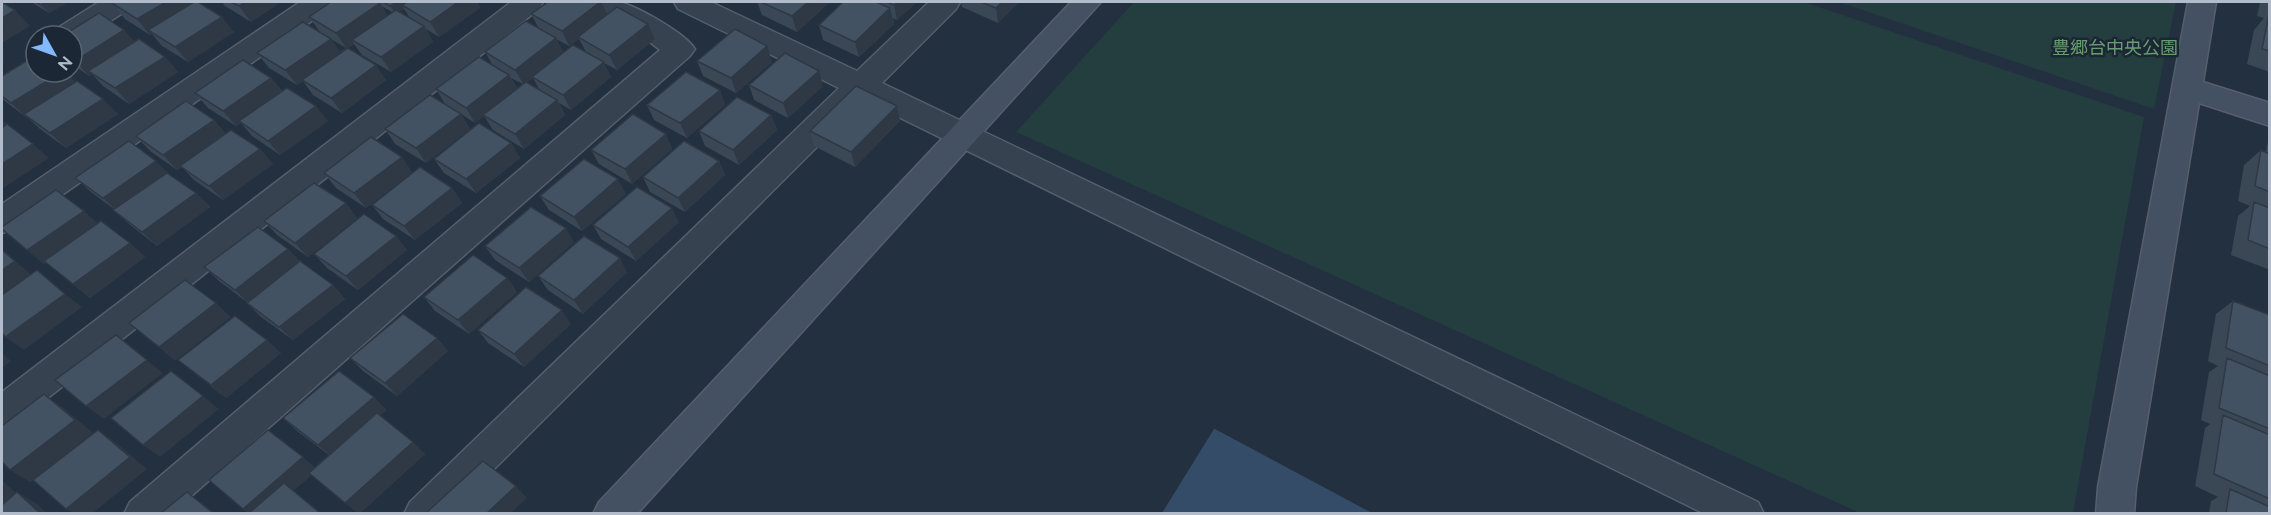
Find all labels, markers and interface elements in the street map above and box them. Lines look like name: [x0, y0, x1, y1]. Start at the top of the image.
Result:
north arrow: [24, 24, 84, 84]
park label: 豊郷台中央公園: [2052, 37, 2178, 58]
text: N: [54, 53, 76, 74]

